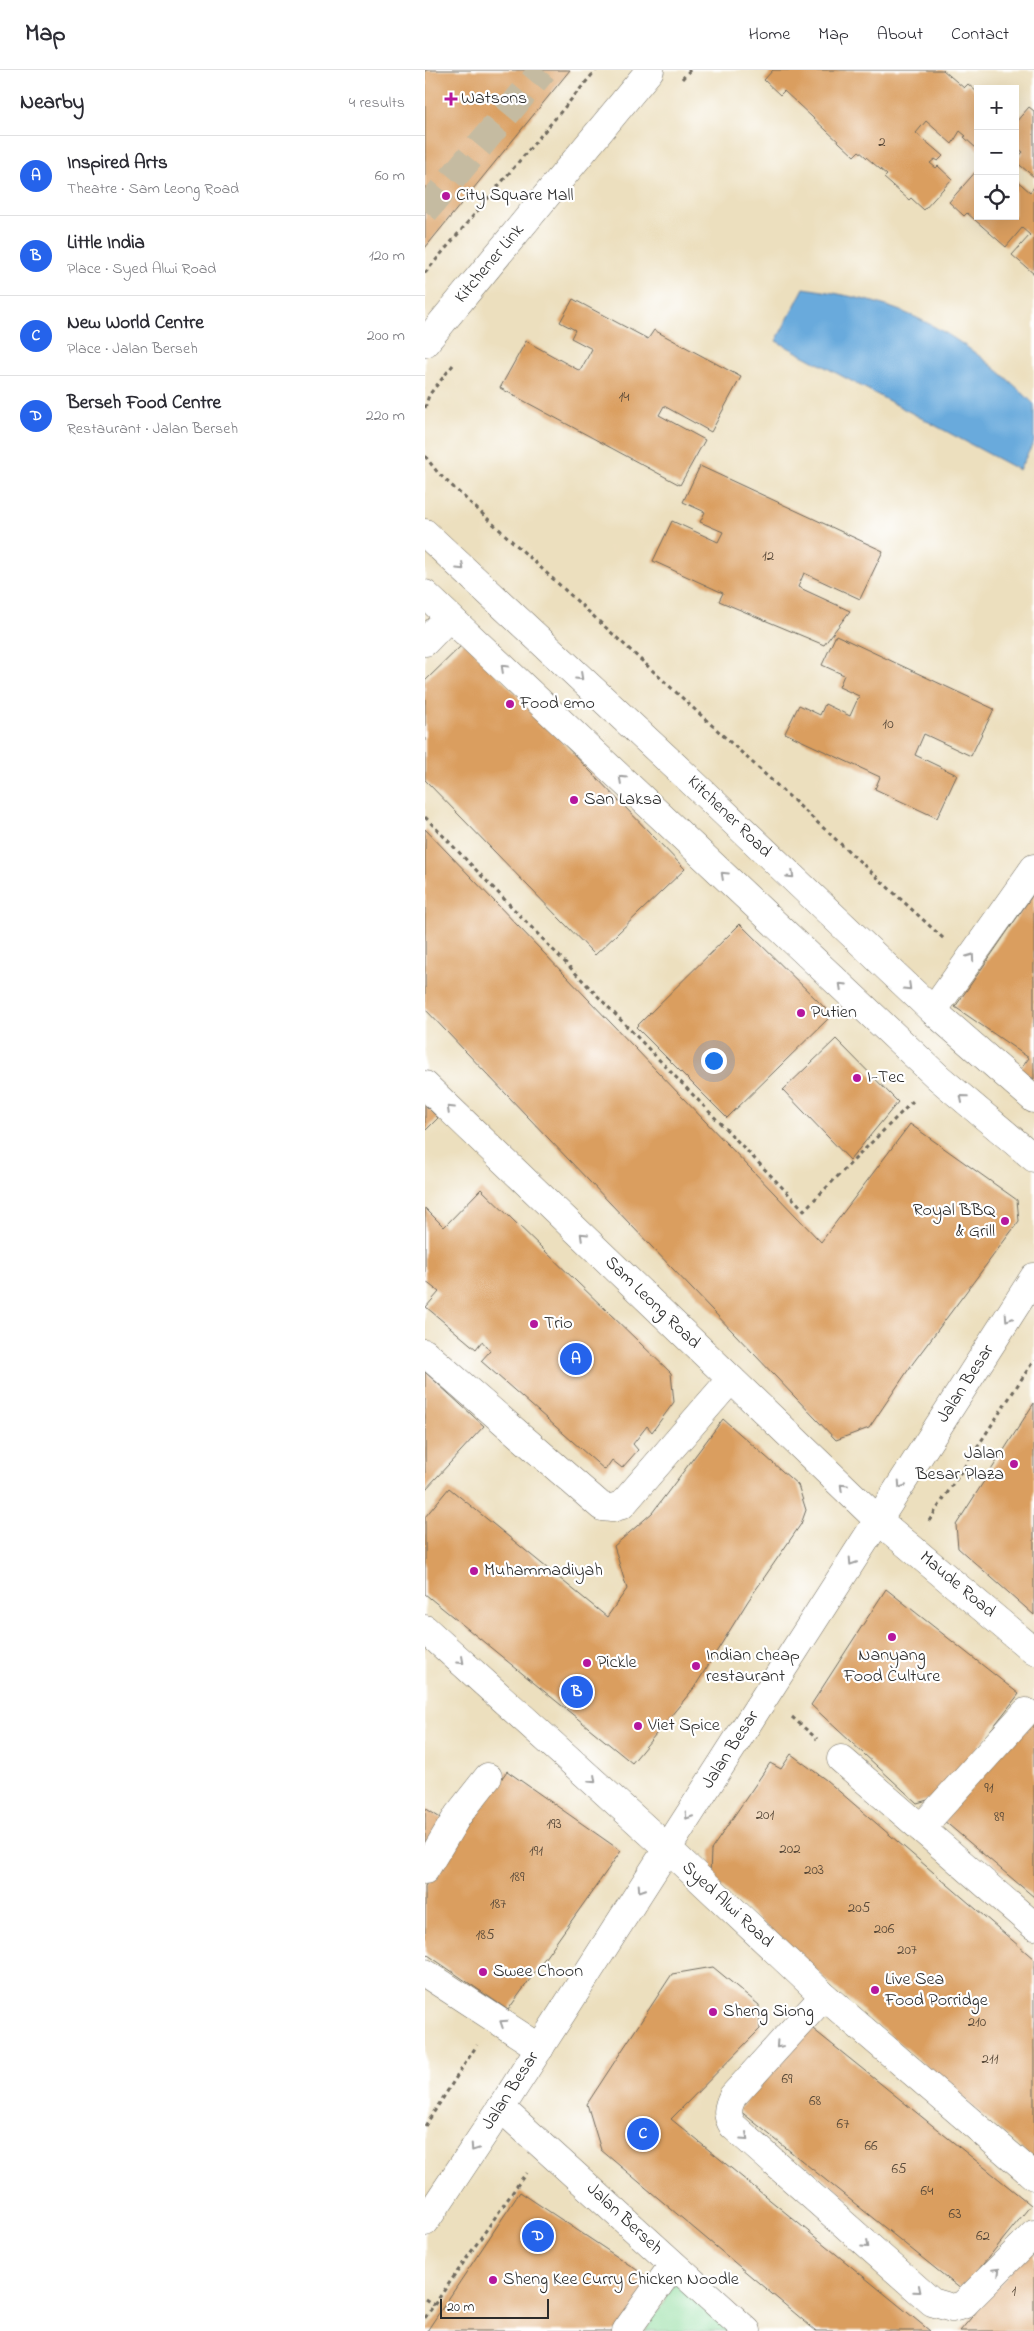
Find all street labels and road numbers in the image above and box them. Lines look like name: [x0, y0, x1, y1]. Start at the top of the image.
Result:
street label: Kitchener Link: [449, 219, 531, 309]
street label: Kitchener Road: [681, 770, 777, 864]
street label: Sam Leong Road: [598, 1250, 706, 1356]
street label: Jalan Besar: [931, 1339, 1001, 1429]
street label: Maude Road: [913, 1545, 1001, 1625]
street label: Jalan Besar: [696, 1705, 766, 1795]
street label: Syed Alwi Road: [675, 1856, 779, 1954]
street label: Jalan Besar: [476, 2046, 546, 2136]
street label: Jalan Berseh: [580, 2177, 668, 2261]

